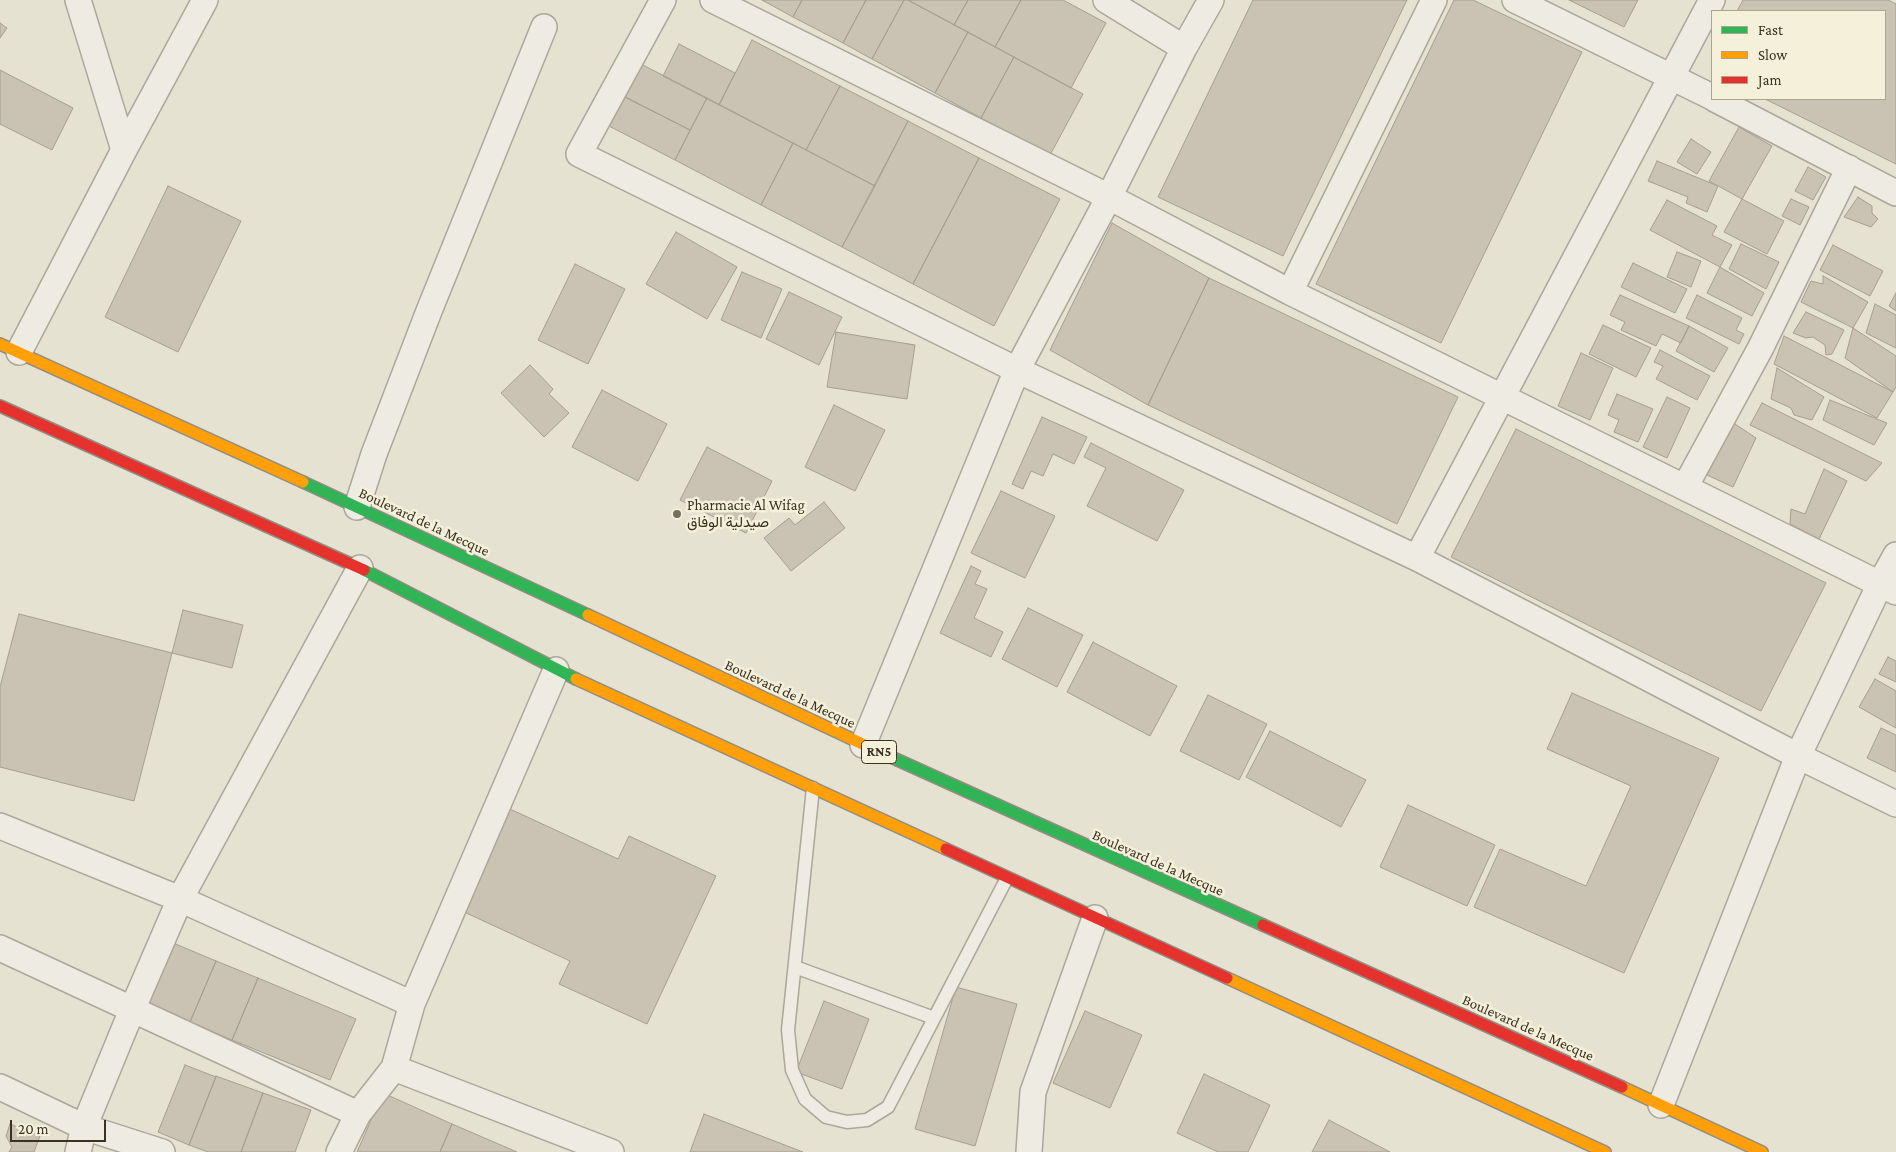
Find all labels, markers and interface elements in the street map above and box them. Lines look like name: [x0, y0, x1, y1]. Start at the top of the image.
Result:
legend: [1711, 10, 1886, 100]
text: Fast: [1758, 22, 1783, 38]
text: Slow: [1758, 47, 1787, 63]
text: Jam: [1758, 72, 1781, 88]
street label: Boulevard de la Mecque: [356, 484, 492, 560]
place label: Pharmacie Al Wifag صيدلية الوفاق: [687, 496, 805, 531]
marker: Pharmacie Al Wifag صيدلية الوفاق: [671, 508, 683, 520]
street label: Boulevard de la Mecque: [722, 656, 858, 732]
road number: RN5: [862, 740, 896, 764]
street label: Boulevard de la Mecque: [1089, 826, 1227, 900]
street label: Boulevard de la Mecque: [1459, 991, 1597, 1065]
scale bar: [12, 1110, 109, 1142]
text: 20 m: [18, 1121, 49, 1137]

